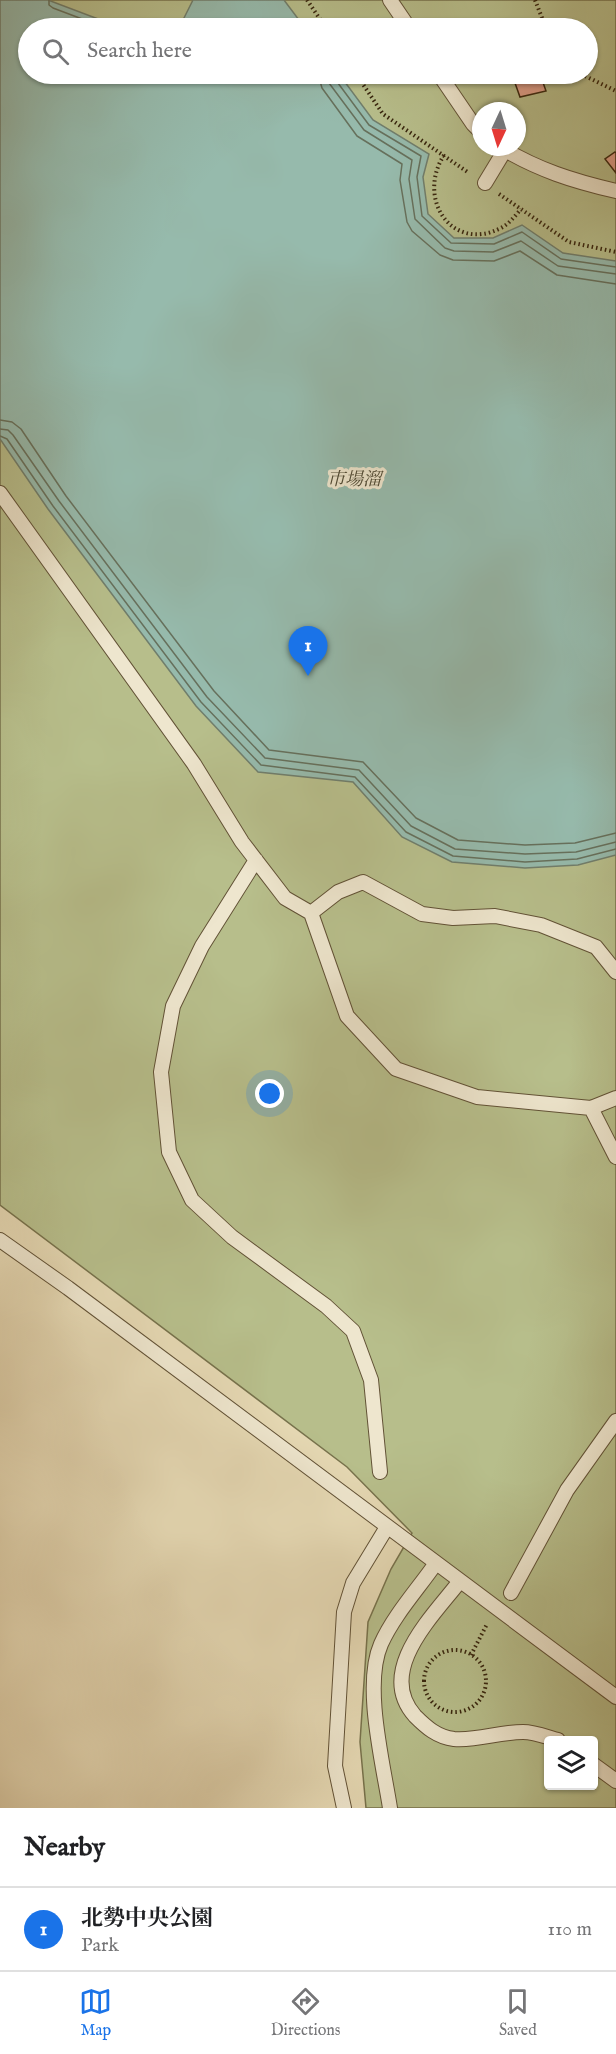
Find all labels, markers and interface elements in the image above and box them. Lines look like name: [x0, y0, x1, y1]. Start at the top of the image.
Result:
search box: [18, 18, 598, 84]
icon: search: [39, 35, 72, 68]
text: Search here: [87, 37, 192, 65]
north arrow: [472, 102, 526, 156]
water label: 市場溜: [327, 469, 384, 492]
pin: 1: [288, 626, 328, 676]
your location: [255, 1079, 284, 1108]
map controls: [544, 1736, 598, 1790]
button: layers: [544, 1736, 598, 1790]
text: Nearby: [24, 1831, 105, 1864]
text: 北勢中央公園: [81, 1905, 213, 1933]
text: 1: [40, 1917, 47, 1942]
text: 110 m: [548, 1917, 592, 1942]
text: Park: [81, 1933, 119, 1958]
tab: Map: [79, 1985, 112, 2041]
tab: Directions: [271, 1985, 340, 2041]
tab: Saved: [499, 1985, 537, 2041]

